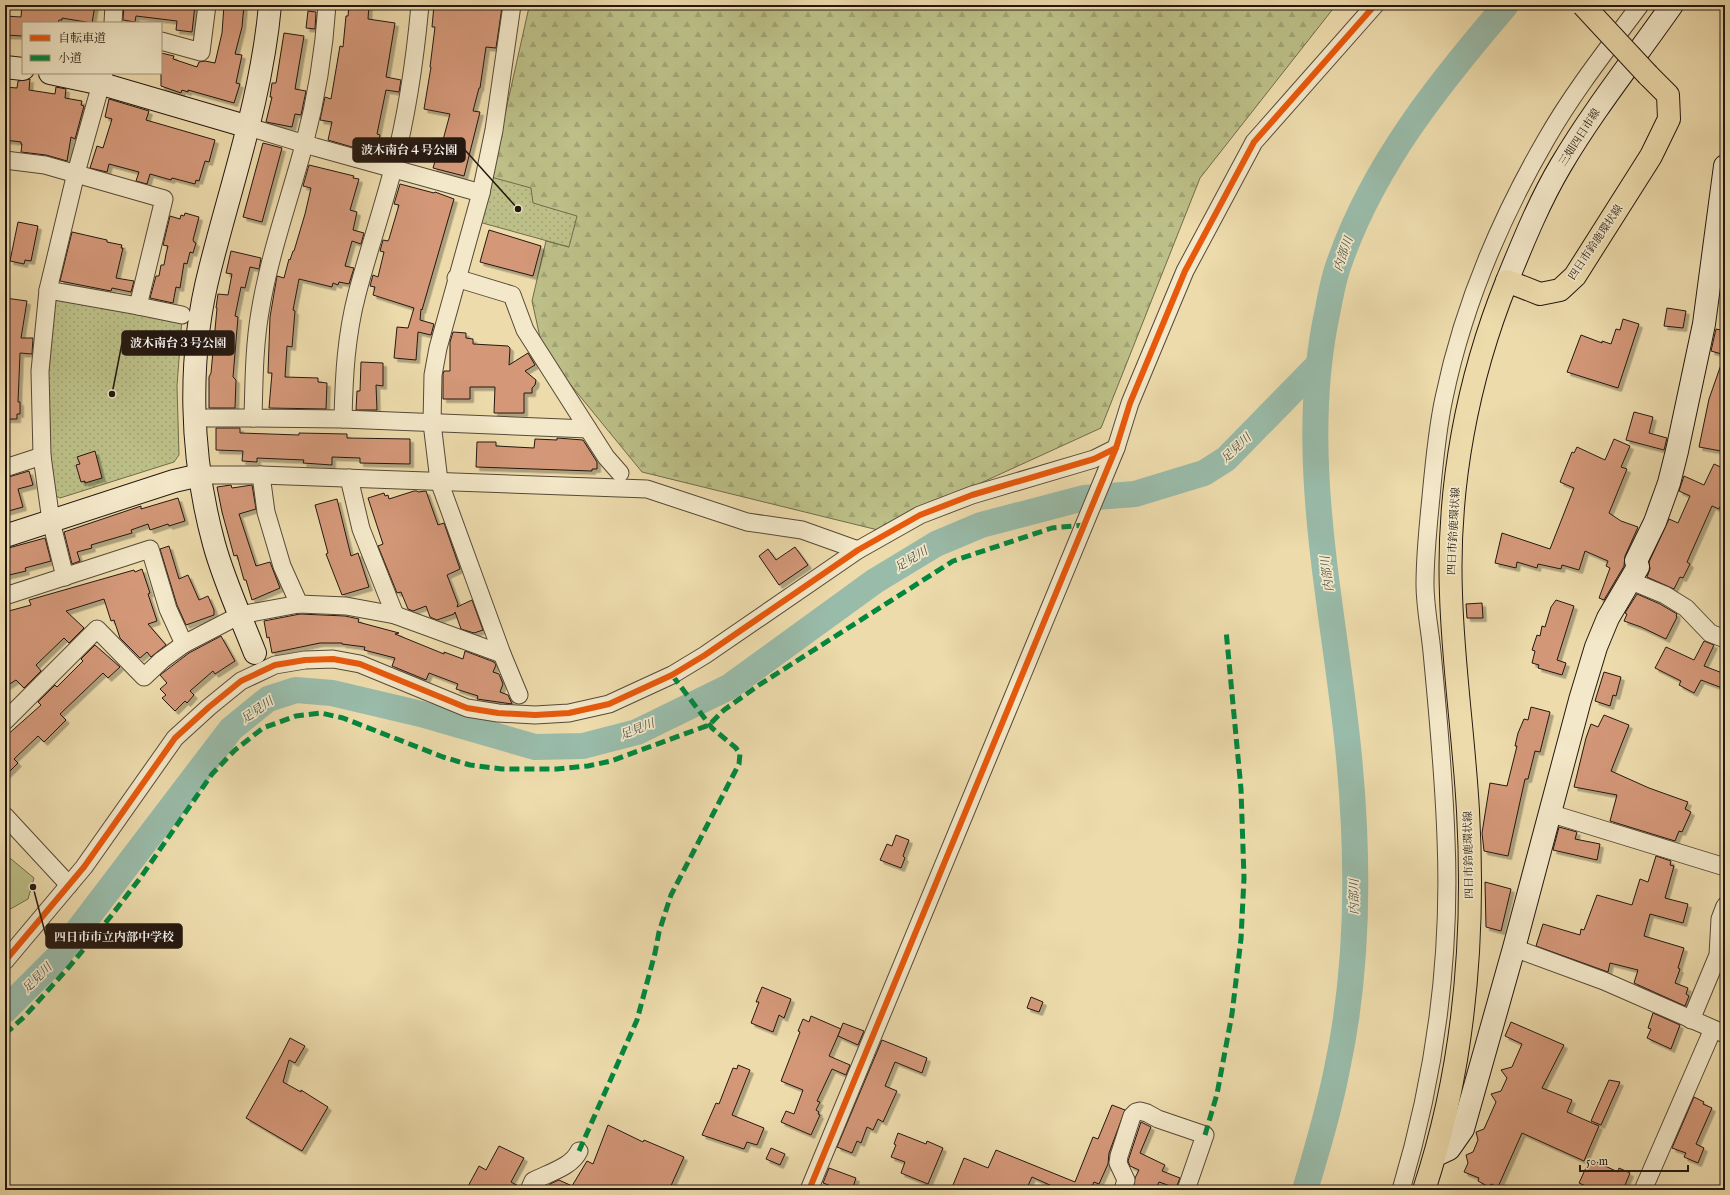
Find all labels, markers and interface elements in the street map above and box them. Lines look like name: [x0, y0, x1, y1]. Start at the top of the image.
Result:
legend: [22, 22, 162, 74]
text: 自転車道: [58, 31, 106, 46]
text: 小道: [58, 51, 82, 66]
street label: 三畑四日市線: [1556, 106, 1604, 169]
callout: 波木南台４号公園: [353, 138, 465, 162]
text: 波木南台４号公園: [361, 143, 457, 158]
street label: 四日市鈴鹿環状線: [1565, 202, 1626, 283]
water label: 内部川: [1331, 233, 1357, 274]
callout: 波木南台３号公園: [122, 331, 234, 355]
text: 波木南台３号公園: [130, 336, 226, 351]
water label: 足見川: [1218, 429, 1256, 466]
street label: 四日市鈴鹿環状線: [1445, 487, 1463, 575]
water label: 足見川: [892, 543, 932, 575]
water label: 内部川: [1318, 553, 1337, 593]
water label: 足見川: [238, 693, 278, 727]
water label: 足見川: [618, 715, 659, 743]
street label: 四日市鈴鹿環状線: [1461, 811, 1477, 899]
water label: 内部川: [1347, 877, 1362, 915]
callout: 四日市市立内部中学校: [46, 924, 182, 948]
text: 四日市市立内部中学校: [54, 930, 174, 945]
water label: 足見川: [19, 959, 57, 996]
scale bar: [1580, 1147, 1688, 1173]
text: 50 m: [1586, 1154, 1608, 1169]

